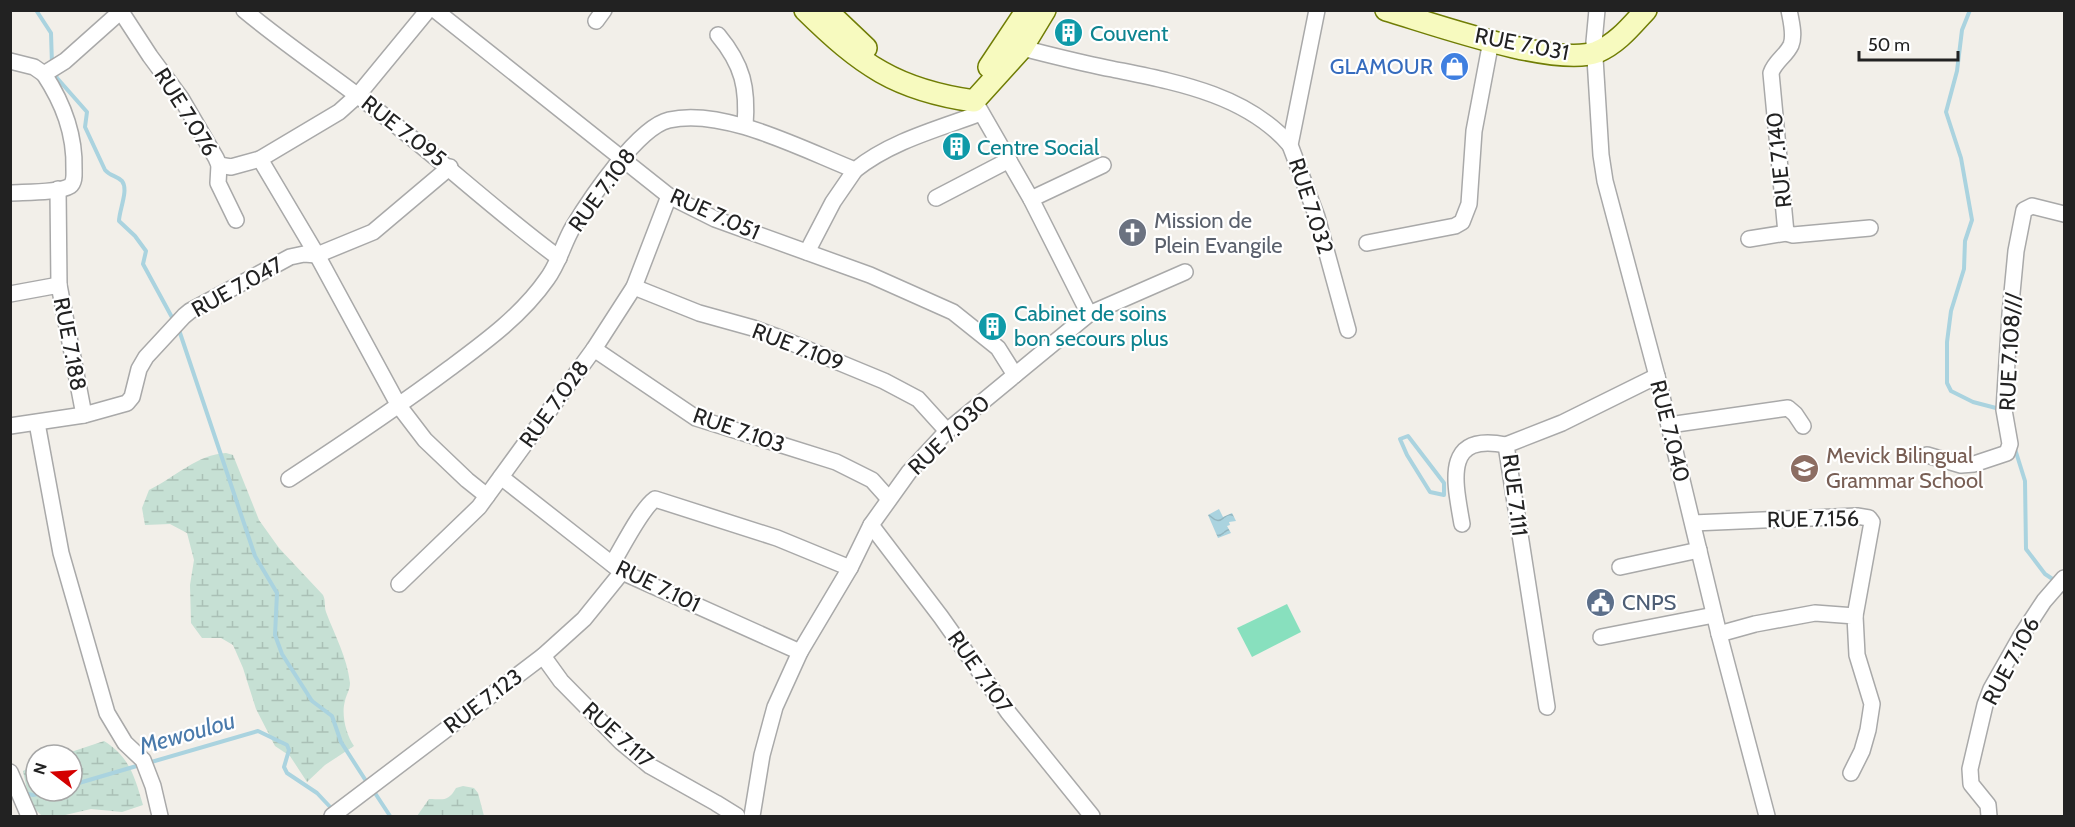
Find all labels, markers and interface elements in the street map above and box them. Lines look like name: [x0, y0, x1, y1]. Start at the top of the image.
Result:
building icon: Couvent: [1053, 17, 1085, 49]
place label: Couvent: [1090, 20, 1169, 47]
street label: RUE 7.031: [1473, 22, 1571, 66]
scale bar: [1859, 24, 1958, 62]
text: 50 m: [1868, 34, 1910, 56]
shop icon: GLAMOUR: [1438, 50, 1470, 82]
place label: GLAMOUR: [1330, 53, 1433, 80]
street label: RUE 7.076: [148, 63, 224, 161]
street label: RUE 7.095: [356, 89, 452, 173]
street label: RUE 7.140: [1761, 111, 1797, 209]
building icon: Centre Social: [940, 131, 972, 163]
place label: Centre Social: [977, 134, 1100, 161]
street label: RUE 7.108: [563, 143, 641, 237]
street label: RUE 7.032: [1283, 154, 1339, 258]
street label: RUE 7.051: [666, 182, 764, 246]
place label: Mission de Plein Evangile: [1154, 207, 1283, 259]
church icon: Mission de Plein Evangile: [1117, 217, 1149, 249]
street label: RUE 7.047: [187, 251, 287, 323]
street label: RUE 7.108///: [1993, 291, 2027, 412]
street label: RUE 7.188: [48, 295, 92, 393]
place label: Cabinet de soins bon secours plus: [1014, 300, 1168, 352]
building icon: Cabinet de soins bon secours plus: [977, 310, 1009, 342]
street label: RUE 7.109: [748, 317, 848, 377]
street label: RUE 7.028: [513, 355, 595, 453]
street label: RUE 7.040: [1644, 377, 1696, 485]
street label: RUE 7.030: [902, 389, 996, 481]
street label: RUE 7.103: [690, 402, 788, 458]
place label: Mevick Bilingual Grammar School: [1826, 442, 1984, 494]
street label: RUE 7.111: [1497, 452, 1533, 538]
school or university icon: Mevick Bilingual Grammar School: [1789, 452, 1821, 484]
street label: RUE 7.156: [1767, 505, 1859, 533]
street label: RUE 7.101: [611, 554, 705, 618]
public building icon: CNPS: [1585, 586, 1617, 618]
place label: CNPS: [1622, 589, 1677, 616]
street label: RUE 7.106: [1977, 612, 2045, 710]
street label: RUE 7.107: [942, 626, 1018, 718]
street label: RUE 7.123: [438, 663, 528, 739]
street label: RUE 7.117: [577, 696, 659, 774]
water label: Mewoulou: [135, 705, 238, 761]
north arrow: [24, 743, 84, 803]
text: N: [29, 761, 51, 777]

